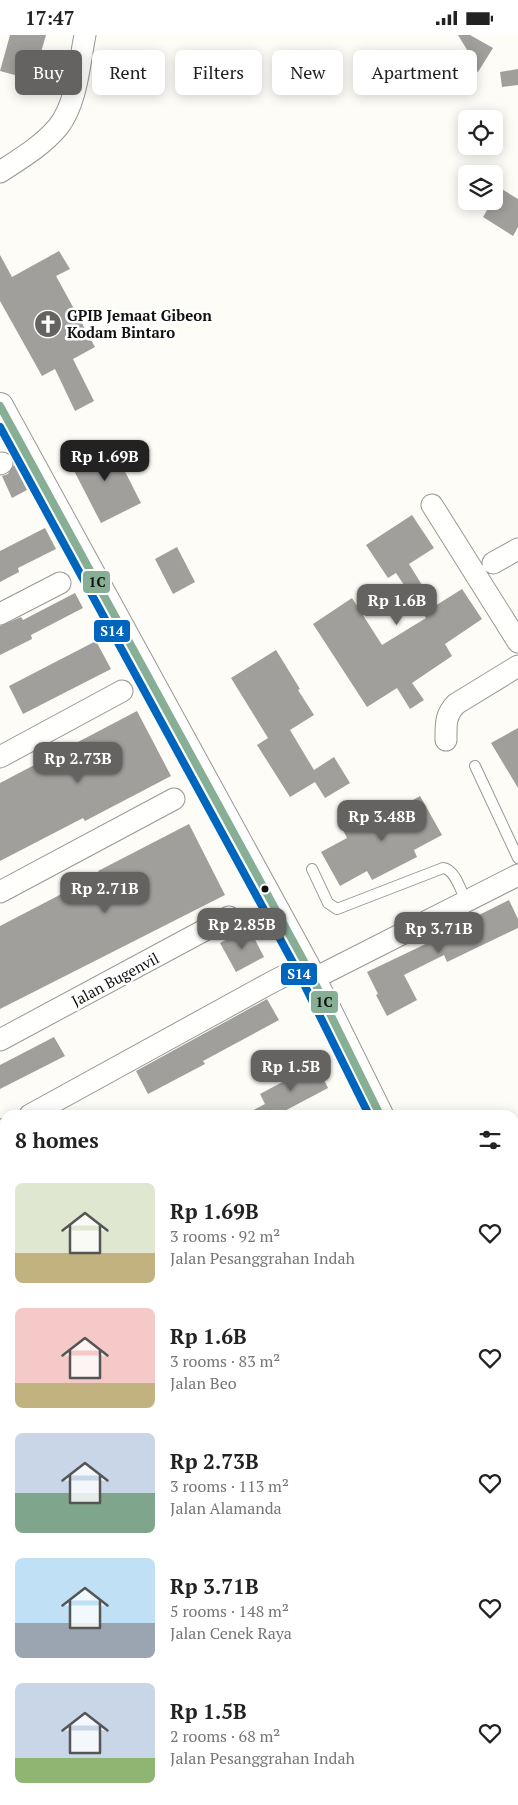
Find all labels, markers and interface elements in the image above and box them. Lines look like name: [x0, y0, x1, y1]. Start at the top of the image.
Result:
text: 17:47: [25, 5, 74, 30]
chip: Buy: [15, 50, 82, 95]
chip: Rent: [92, 50, 165, 95]
chip: Filters: [175, 50, 262, 95]
chip: New: [272, 50, 343, 95]
chip: Apartment: [353, 50, 477, 95]
map controls: [458, 110, 503, 210]
button: locate: [458, 110, 503, 155]
button: layers: [458, 165, 503, 210]
place label: GPIB Jemaat Gibeon Kodam Bintaro: [67, 305, 212, 342]
church icon: GPIB Jemaat Gibeon Kodam Bintaro: [33, 309, 63, 339]
pin: Rp 1.69B: [53, 439, 157, 482]
text: Rp 1.69B: [71, 445, 139, 467]
line badge: 1C: [82, 570, 111, 594]
text: 1C: [88, 572, 106, 591]
pin: Rp 1.6B: [351, 583, 443, 626]
text: Rp 1.6B: [368, 589, 426, 611]
line badge: S14: [93, 619, 131, 643]
text: S14: [100, 621, 124, 640]
pin: Rp 2.73B: [26, 741, 130, 784]
text: Rp 2.73B: [44, 747, 112, 769]
pin: Rp 3.48B: [330, 799, 434, 842]
text: Rp 3.48B: [348, 805, 416, 827]
pin: Rp 2.71B: [53, 871, 157, 914]
text: Rp 2.71B: [71, 877, 139, 899]
unlabelled marker: [260, 884, 270, 894]
pin: Rp 2.85B: [190, 907, 294, 950]
pin: Rp 3.71B: [387, 911, 491, 954]
text: Rp 2.85B: [208, 913, 276, 935]
text: Rp 3.71B: [405, 917, 473, 939]
street label: Jalan Bugenvil: [68, 948, 162, 1010]
line badge: S14: [280, 962, 318, 986]
text: S14: [287, 964, 311, 983]
line badge: 1C: [310, 990, 339, 1014]
text: 1C: [315, 992, 333, 1011]
pin: Rp 1.5B: [245, 1049, 337, 1092]
text: Rp 1.5B: [262, 1055, 320, 1077]
text: 8 homes: [15, 1126, 99, 1154]
icon: filters: [476, 1126, 504, 1154]
text: Rp 1.69B: [170, 1197, 259, 1225]
icon: home: [55, 1203, 115, 1263]
icon: heart: [476, 1219, 504, 1247]
text: 3 rooms · 92 m²: [170, 1225, 280, 1247]
text: Jalan Pesanggrahan Indah: [170, 1247, 355, 1269]
text: Rp 1.6B: [170, 1322, 247, 1350]
icon: home: [55, 1328, 115, 1388]
icon: heart: [476, 1344, 504, 1372]
text: 3 rooms · 83 m²: [170, 1350, 280, 1372]
text: Jalan Beo: [170, 1372, 237, 1394]
text: Rp 2.73B: [170, 1447, 259, 1475]
icon: home: [55, 1453, 115, 1513]
icon: heart: [476, 1469, 504, 1497]
text: 3 rooms · 113 m²: [170, 1475, 289, 1497]
text: Jalan Alamanda: [170, 1497, 282, 1519]
text: Rp 3.71B: [170, 1572, 259, 1600]
icon: home: [55, 1578, 115, 1638]
icon: heart: [476, 1594, 504, 1622]
text: 5 rooms · 148 m²: [170, 1600, 289, 1622]
text: Jalan Cenek Raya: [170, 1622, 292, 1644]
text: Rp 1.5B: [170, 1697, 247, 1725]
icon: home: [55, 1703, 115, 1763]
icon: heart: [476, 1719, 504, 1747]
text: 2 rooms · 68 m²: [170, 1725, 280, 1747]
text: Jalan Pesanggrahan Indah: [170, 1747, 355, 1769]

